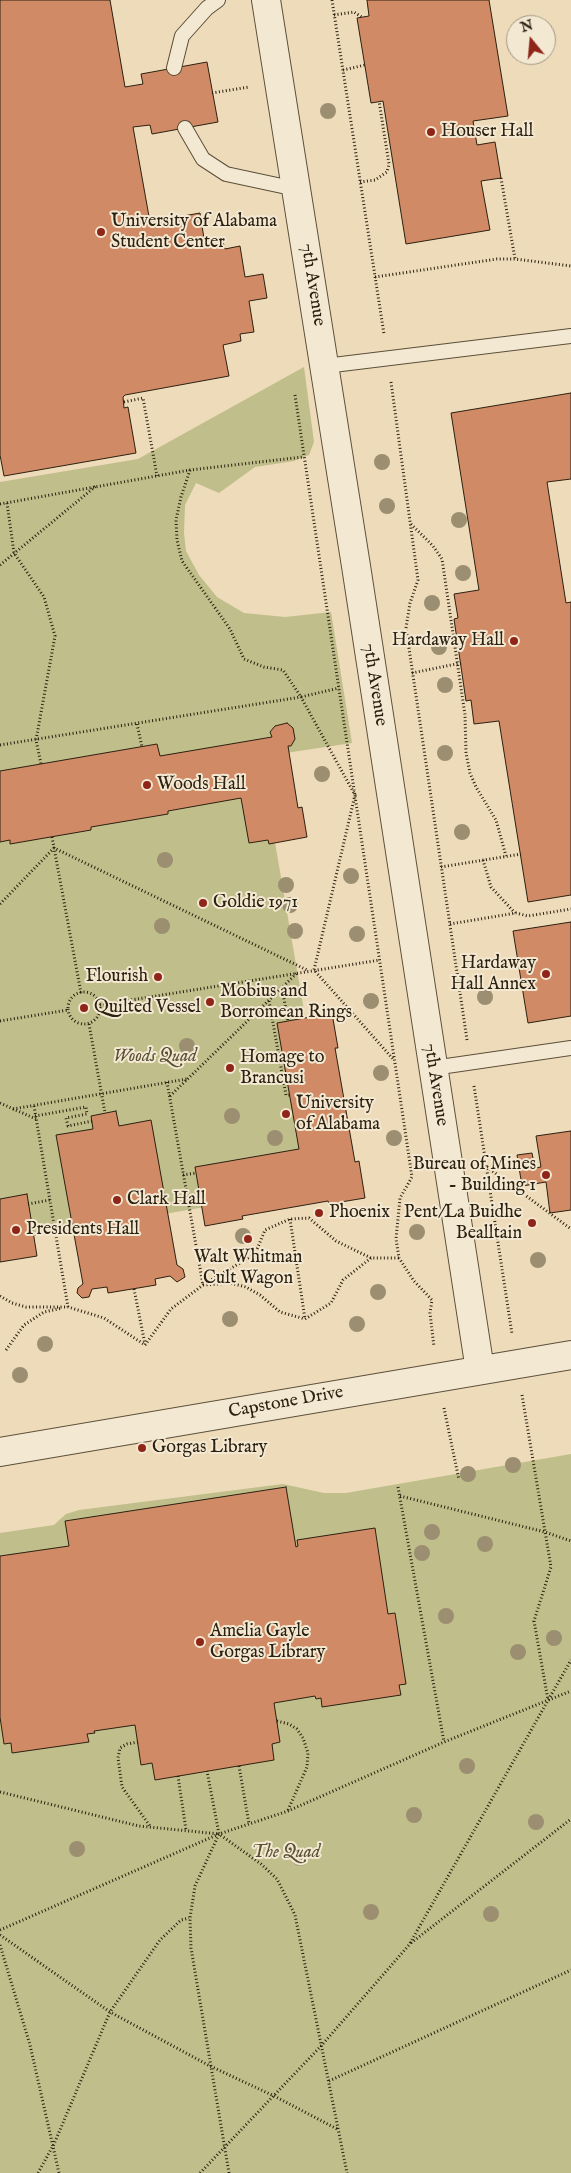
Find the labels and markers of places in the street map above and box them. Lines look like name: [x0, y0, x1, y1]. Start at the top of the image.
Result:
place label: Houser Hall: [441, 121, 533, 143]
marker: Houser Hall: [425, 126, 437, 138]
place label: University of Alabama Student Center: [111, 211, 277, 253]
marker: University of Alabama Student Center: [95, 226, 107, 238]
place label: Hardaway Hall: [392, 630, 504, 652]
marker: Hardaway Hall: [508, 635, 520, 647]
place label: Woods Hall: [157, 774, 246, 796]
marker: Woods Hall: [141, 779, 153, 791]
place label: Goldie 1971: [213, 892, 298, 914]
marker: Goldie 1971: [197, 897, 209, 909]
place label: Hardaway Hall Annex: [451, 953, 536, 996]
place label: Flourish: [85, 966, 148, 988]
marker: Hardaway Hall Annex: [540, 968, 552, 980]
marker: Flourish: [152, 971, 164, 983]
place label: Mobius and Borromean Rings: [220, 981, 352, 1024]
marker: Mobius and Borromean Rings: [204, 996, 216, 1008]
place label: Quilted Vessel: [94, 997, 201, 1019]
marker: Quilted Vessel: [78, 1002, 90, 1014]
place label: Homage to Brancusi: [240, 1047, 324, 1090]
marker: Homage to Brancusi: [224, 1062, 236, 1074]
place label: University of Alabama: [296, 1093, 380, 1136]
marker: University of Alabama: [280, 1108, 292, 1120]
place label: Bureau of Mines - Building 1: [413, 1154, 536, 1196]
marker: Bureau of Mines - Building 1: [540, 1169, 552, 1181]
place label: Clark Hall: [127, 1189, 206, 1211]
marker: Clark Hall: [111, 1194, 123, 1206]
place label: Phoenix: [329, 1202, 390, 1224]
place label: Pent/La Buidhe Bealltain: [404, 1202, 522, 1244]
marker: Phoenix: [313, 1207, 325, 1219]
marker: Pent/La Buidhe Bealltain: [526, 1217, 538, 1229]
place label: Presidents Hall: [26, 1219, 139, 1241]
marker: Presidents Hall: [10, 1224, 22, 1236]
marker: Walt Whitman Cult Wagon: [242, 1233, 254, 1245]
place label: Walt Whitman Cult Wagon: [194, 1247, 302, 1290]
place label: Gorgas Library: [152, 1437, 267, 1459]
marker: Gorgas Library: [136, 1442, 148, 1454]
place label: Amelia Gayle Gorgas Library: [210, 1621, 325, 1664]
marker: Amelia Gayle Gorgas Library: [194, 1636, 206, 1648]

